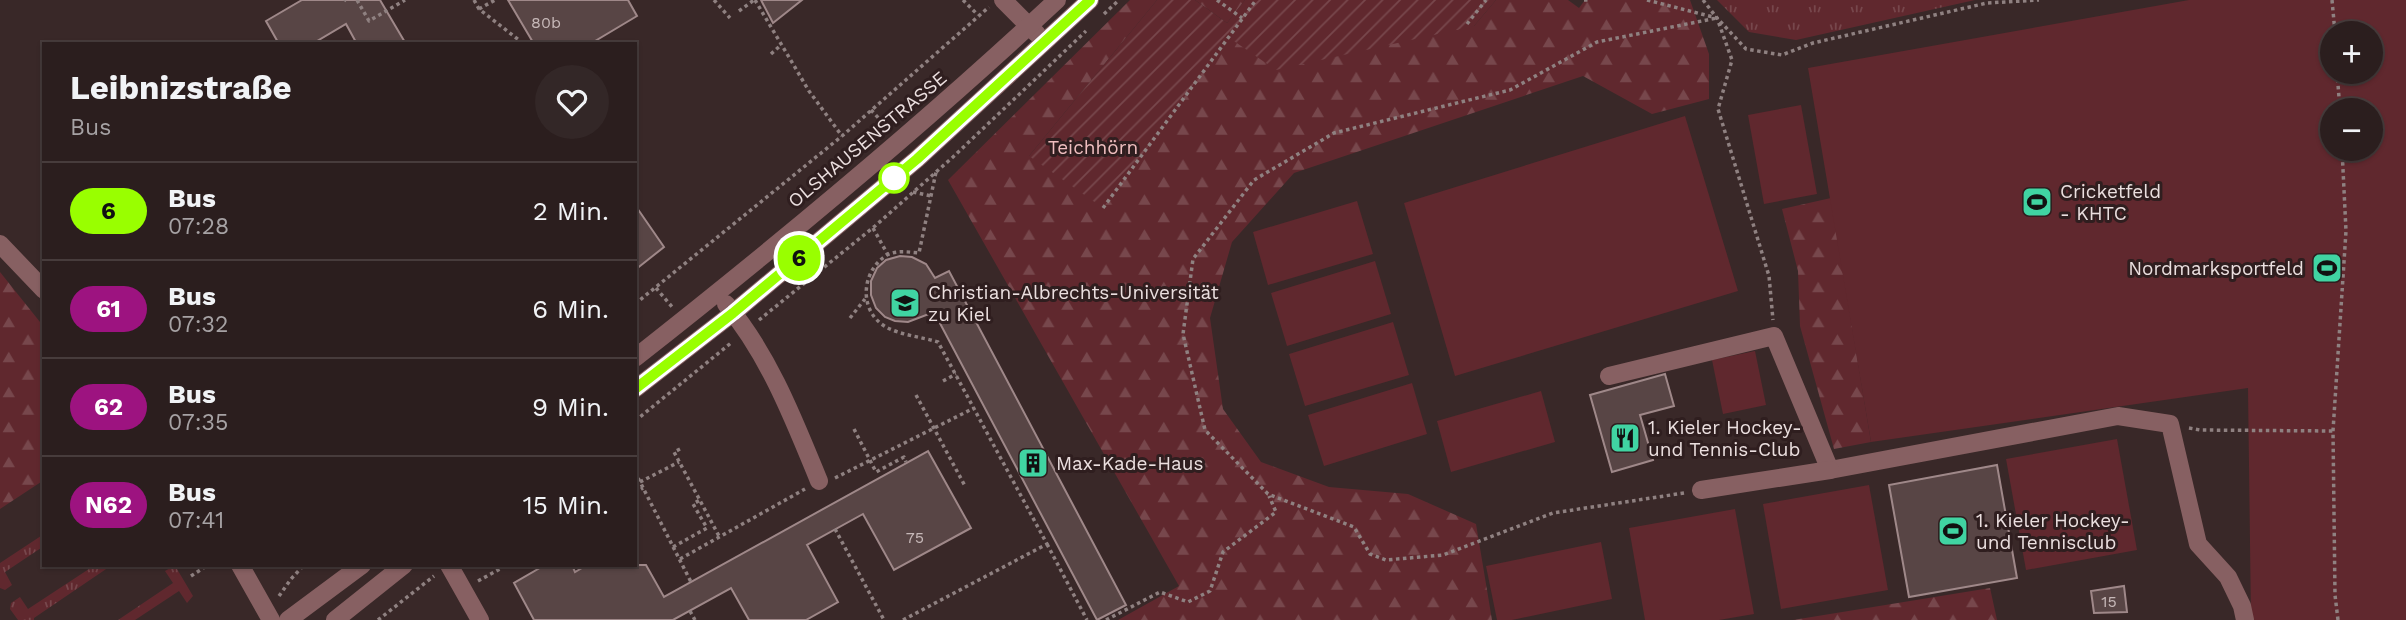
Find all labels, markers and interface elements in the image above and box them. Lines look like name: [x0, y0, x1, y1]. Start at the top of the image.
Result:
house number: 80b: [531, 13, 561, 32]
map controls: [2320, 21, 2383, 161]
button: +: [2320, 21, 2383, 84]
button: heart: [535, 65, 609, 139]
street label: OLSHAUSENSTRASSE: [783, 66, 951, 213]
text: Leibnizstraße: [70, 68, 292, 107]
button: −: [2320, 98, 2383, 161]
text: Bus: [70, 114, 111, 141]
park label: Teichhörn: [1048, 136, 1138, 159]
unlabelled marker: [879, 163, 909, 193]
place label: Cricketfeld - KHTC: [2060, 180, 2161, 225]
text: Bus: [168, 183, 216, 213]
sports icon: Cricketfeld - KHTC: [2020, 185, 2054, 219]
text: 2 Min.: [533, 196, 609, 226]
text: 6: [101, 197, 116, 225]
text: 07:28: [168, 213, 229, 240]
line badge: 6: [776, 235, 822, 281]
text: 6: [792, 244, 806, 272]
sports icon: Nordmarksportfeld: [2310, 251, 2344, 285]
place label: Nordmarksportfeld: [2128, 257, 2304, 280]
text: Bus: [168, 281, 216, 311]
place label: Christian-Albrechts-Universität zu Kiel: [928, 281, 1219, 326]
school or university icon: Christian-Albrechts-Universität zu Kiel: [888, 286, 922, 320]
text: 6 Min.: [532, 294, 609, 324]
text: 61: [96, 295, 121, 323]
text: 07:32: [168, 311, 228, 338]
text: Bus: [168, 379, 216, 409]
text: 9 Min.: [532, 392, 609, 422]
text: 62: [94, 393, 123, 421]
text: 07:35: [168, 409, 228, 436]
place label: 1. Kieler Hockey- und Tennis-Club: [1648, 416, 1802, 461]
restaurant icon: 1. Kieler Hockey- und Tennis-Club: [1608, 421, 1642, 455]
building icon: Max-Kade-Haus: [1016, 446, 1050, 480]
place label: Max-Kade-Haus: [1056, 452, 1204, 475]
text: Bus: [168, 477, 216, 507]
text: 15 Min.: [523, 490, 609, 520]
text: N62: [85, 491, 132, 519]
text: 07:41: [168, 507, 224, 534]
place label: 1. Kieler Hockey- und Tennisclub: [1976, 509, 2130, 554]
sports icon: 1. Kieler Hockey- und Tennisclub: [1936, 514, 1970, 548]
house number: 75: [906, 528, 924, 547]
house number: 15: [2101, 592, 2117, 611]

